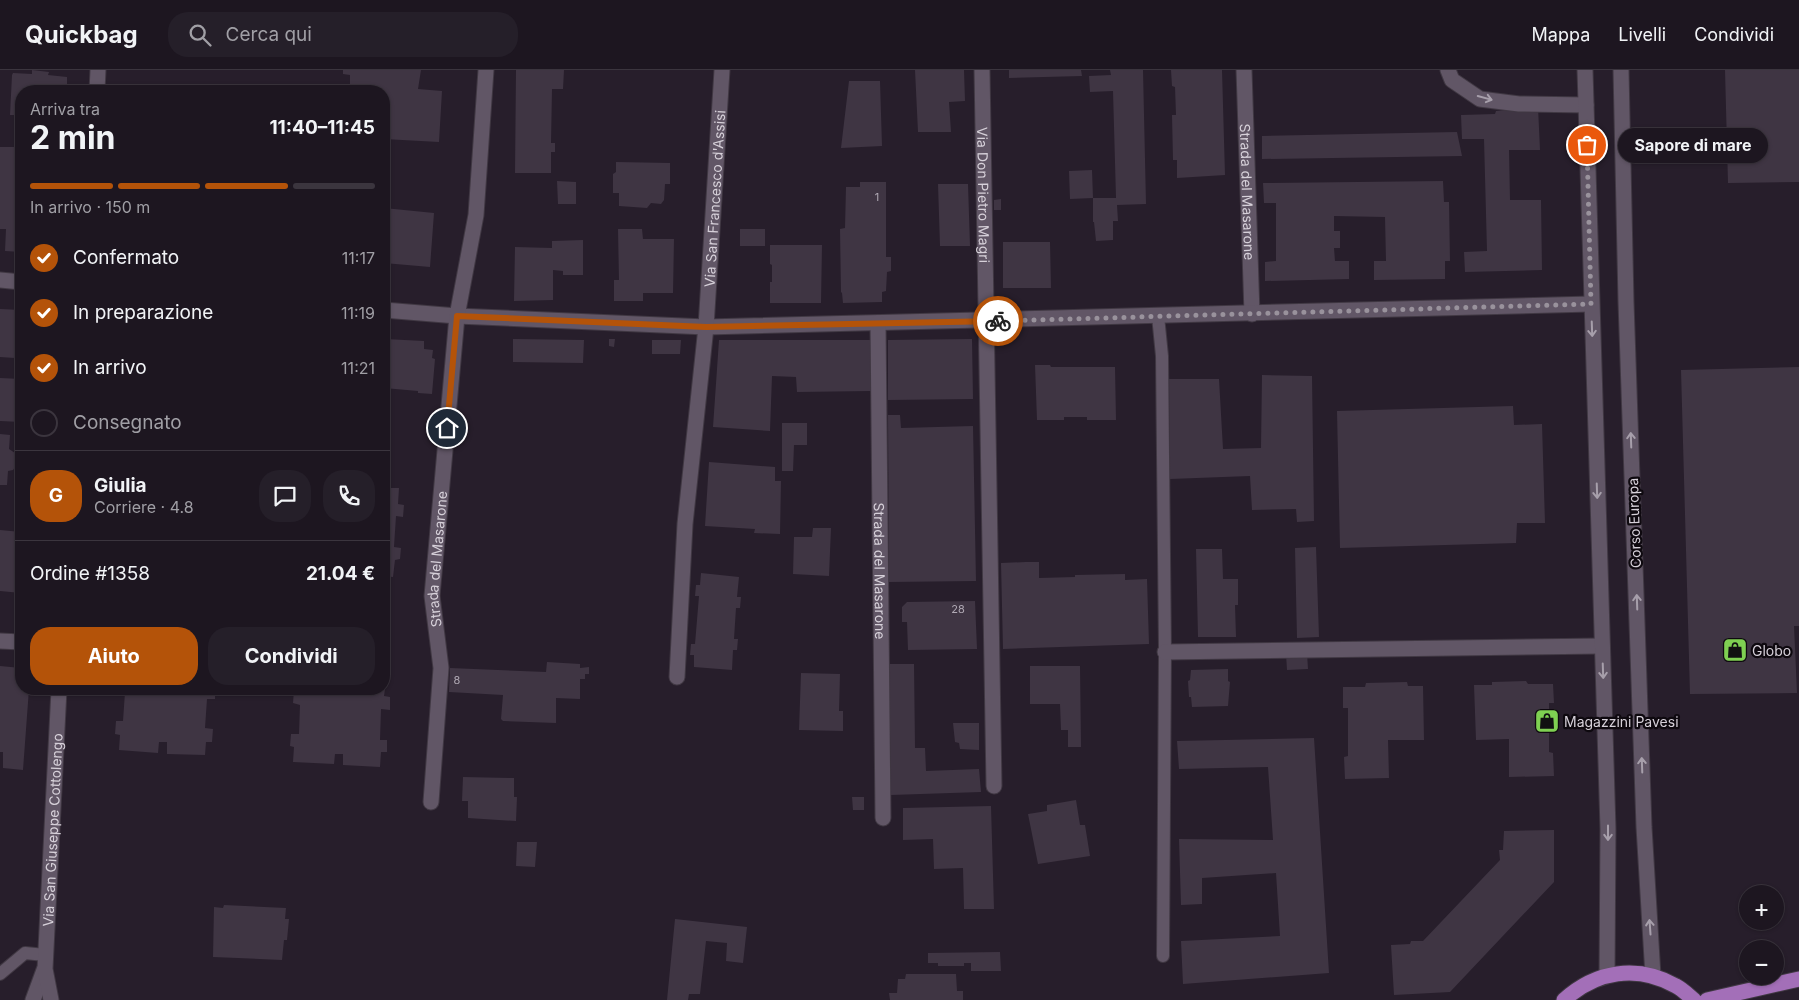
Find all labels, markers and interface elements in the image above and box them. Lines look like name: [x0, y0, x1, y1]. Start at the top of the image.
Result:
search box: [168, 12, 518, 57]
text: Quickbag: [25, 20, 138, 49]
icon: search: [186, 21, 214, 49]
text: Cerca qui: [226, 23, 312, 46]
text: Mappa: [1532, 24, 1590, 45]
text: Livelli: [1618, 24, 1666, 45]
text: Condividi: [1694, 24, 1774, 45]
one-way arrow: [1476, 94, 1492, 103]
text: Arriva tra: [30, 99, 100, 119]
street label: Via San Francesco d'Assisi: [700, 109, 728, 288]
text: 11:40–11:45: [269, 116, 375, 139]
text: 2 min: [30, 118, 116, 157]
street label: Strada del Masarone: [1237, 123, 1259, 261]
pin: [1566, 124, 1608, 166]
street label: Via Don Pietro Magri: [974, 127, 994, 263]
callout: Sapore di mare: [1617, 128, 1767, 162]
icon: bag: [1573, 131, 1601, 159]
text: Sapore di mare: [1635, 135, 1751, 155]
house number: 1: [875, 190, 879, 204]
text: In arrivo · 150 m: [30, 197, 150, 217]
icon: check: [30, 244, 58, 272]
text: Confermato: [73, 246, 179, 269]
text: 11:17: [342, 248, 375, 268]
courier: [973, 296, 1023, 346]
icon: check: [30, 299, 58, 327]
text: In preparazione: [73, 301, 213, 324]
text: 11:19: [341, 303, 375, 323]
icon: bike: [984, 307, 1012, 335]
one-way arrow: [1587, 320, 1596, 336]
icon: check: [30, 354, 58, 382]
text: In arrivo: [73, 356, 147, 379]
text: 11:21: [341, 358, 375, 378]
pin: [426, 407, 468, 449]
text: Consegnato: [73, 411, 182, 434]
icon: home: [433, 414, 461, 442]
one-way arrow: [1626, 432, 1636, 448]
button: chat: [259, 470, 311, 522]
button: phone: [323, 470, 375, 522]
text: Giulia: [94, 474, 147, 497]
street label: Corso Europa: [1624, 478, 1644, 568]
one-way arrow: [1592, 482, 1602, 499]
text: G: [49, 484, 63, 507]
street label: Strada del Masarone: [423, 490, 450, 628]
text: Corriere · 4.8: [94, 497, 194, 517]
street label: Strada del Masarone: [871, 502, 890, 640]
text: Ordine #1358: [30, 562, 150, 585]
text: 21.04 €: [306, 562, 375, 585]
one-way arrow: [1632, 595, 1641, 611]
house number: 28: [951, 602, 965, 616]
button: Aiuto: [30, 627, 198, 685]
button: Condividi: [208, 627, 375, 685]
shop icon: Globo: [1722, 637, 1748, 663]
place label: Globo: [1752, 642, 1791, 659]
one-way arrow: [1598, 663, 1607, 679]
house number: 8: [454, 673, 461, 687]
shop icon: Magazzini Pavesi: [1534, 708, 1560, 734]
place label: Magazzini Pavesi: [1564, 713, 1679, 730]
street label: Via San Giuseppe Cottolengo: [39, 733, 65, 927]
one-way arrow: [1637, 757, 1647, 774]
one-way arrow: [1603, 825, 1613, 841]
map controls: [1739, 885, 1784, 985]
button: +: [1739, 885, 1784, 930]
one-way arrow: [1645, 919, 1654, 935]
button: −: [1739, 940, 1784, 985]

